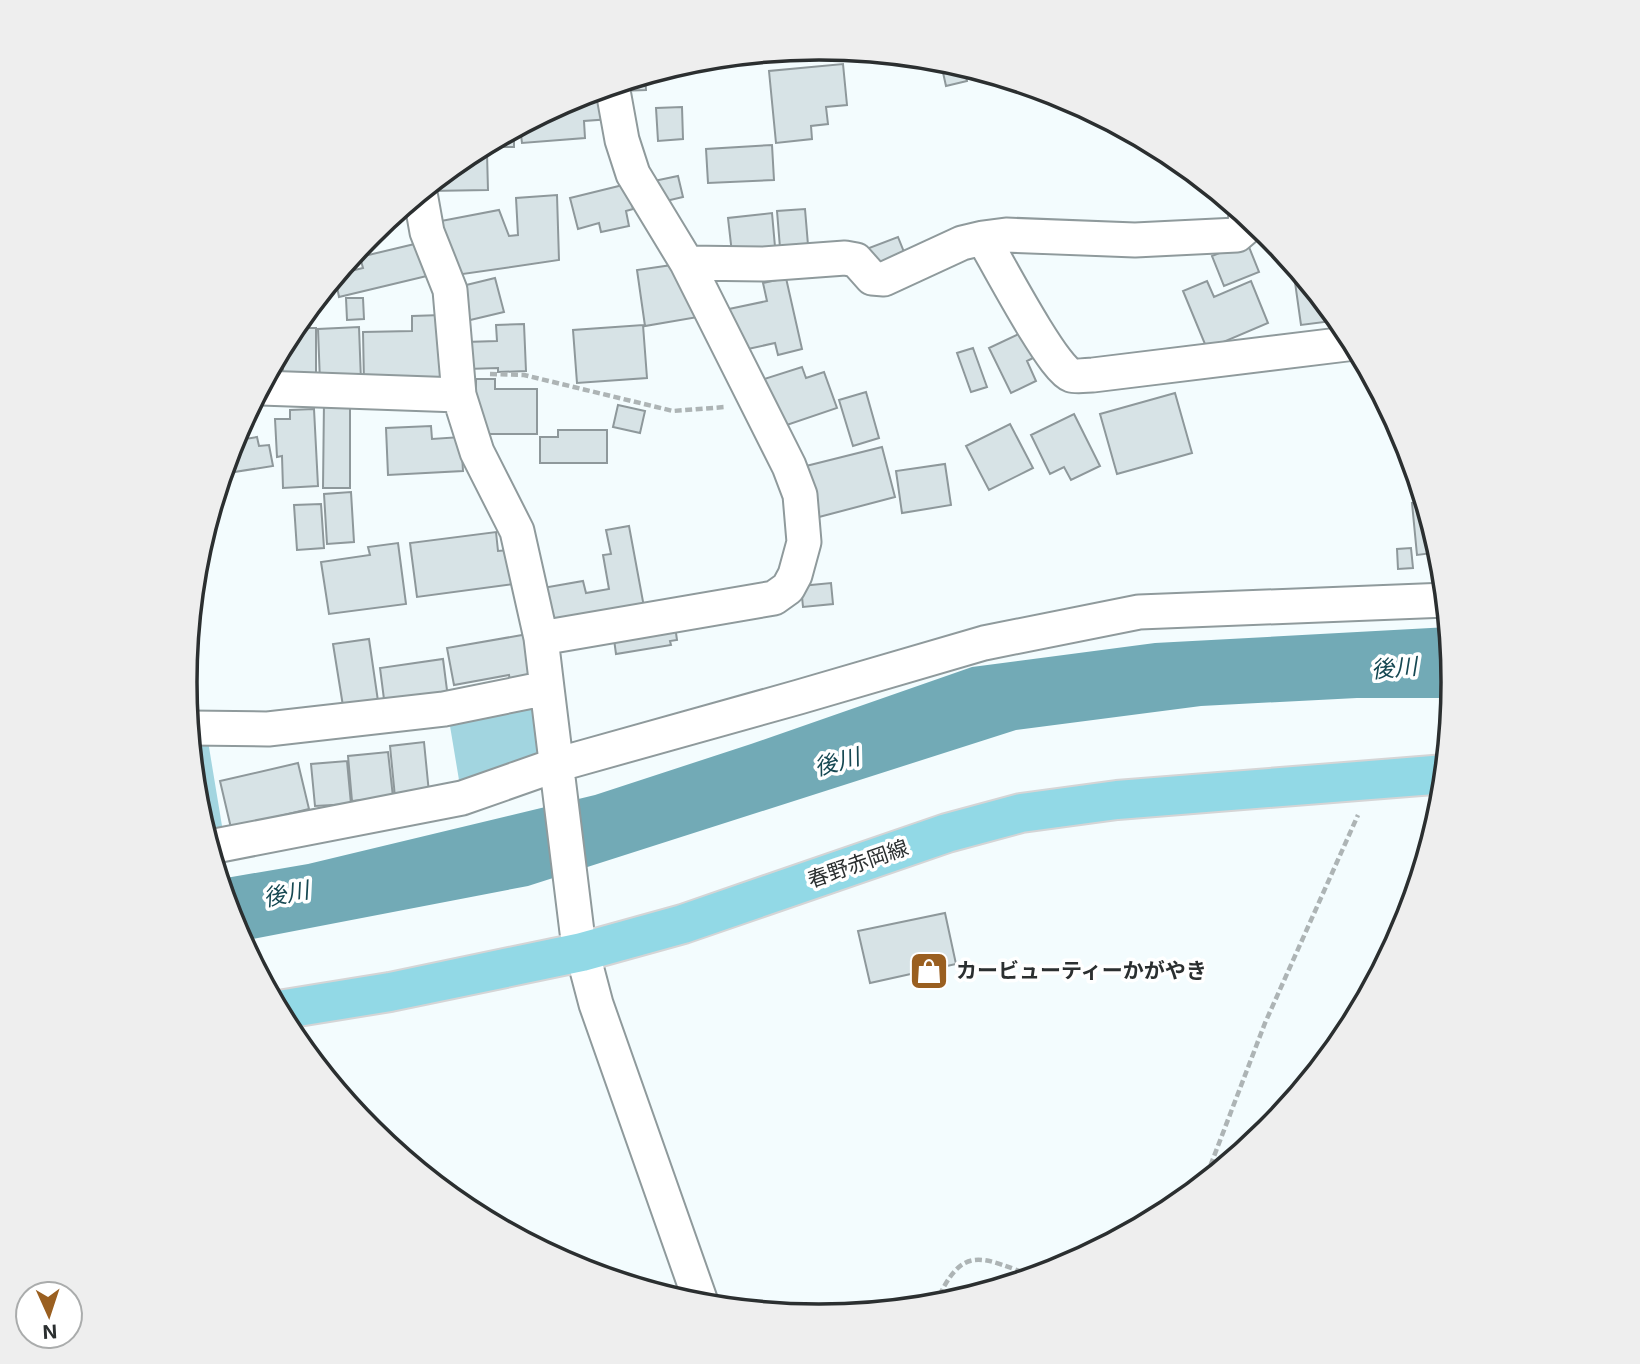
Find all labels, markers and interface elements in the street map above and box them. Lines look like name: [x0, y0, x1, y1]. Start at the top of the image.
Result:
water label: 後川: [1370, 652, 1421, 684]
water label: 後川: [811, 742, 866, 781]
street label: 春野赤岡線: [804, 835, 912, 892]
water label: 後川: [261, 875, 314, 912]
shop icon: カービューティーかがやき: [908, 950, 950, 992]
place label: カービューティーかがやき: [956, 958, 1207, 983]
north arrow: [14, 1280, 84, 1350]
text: N: [42, 1320, 58, 1343]

